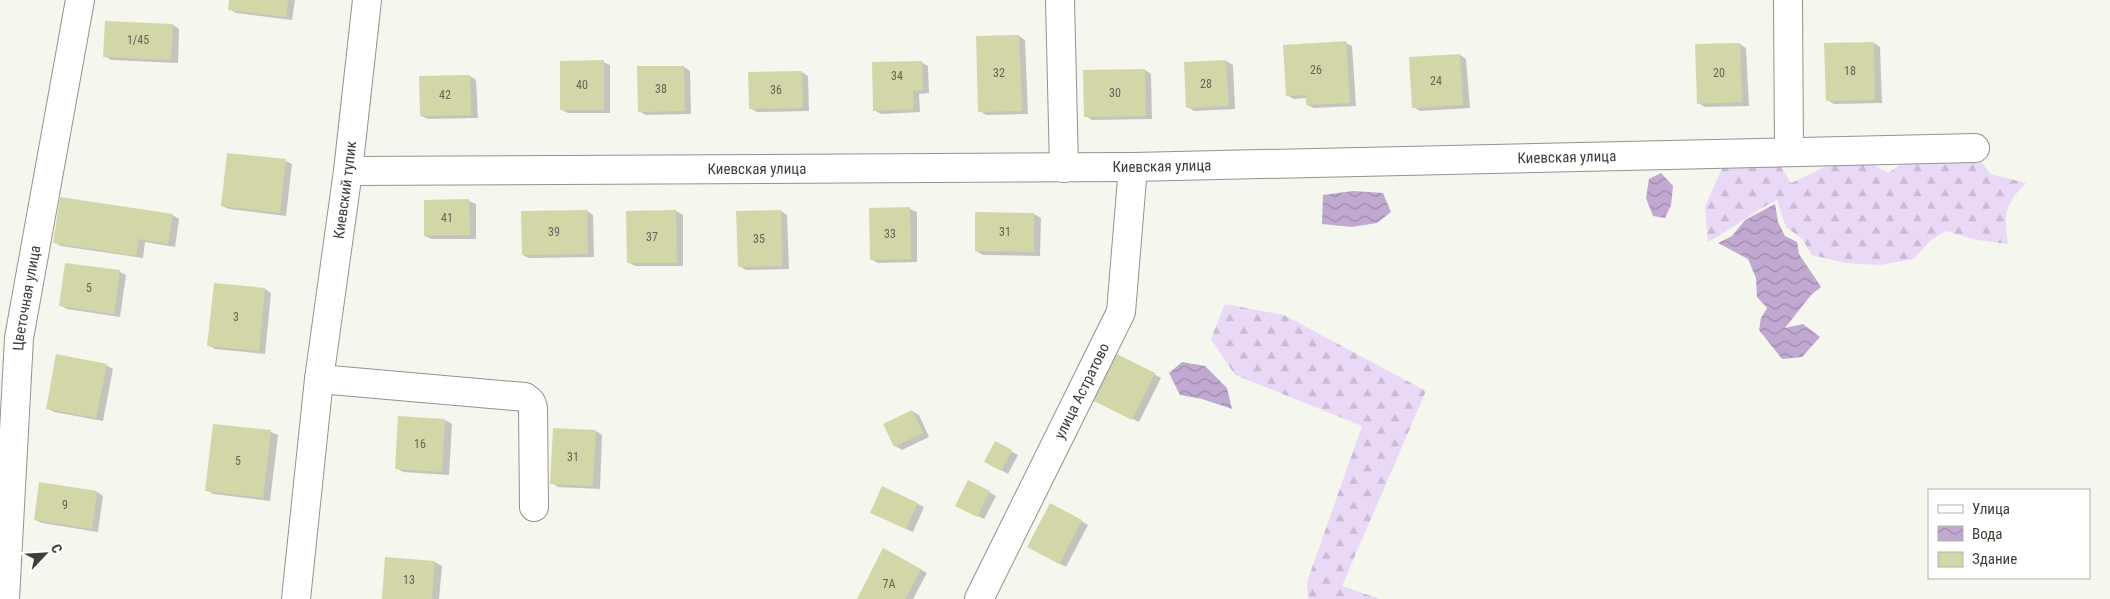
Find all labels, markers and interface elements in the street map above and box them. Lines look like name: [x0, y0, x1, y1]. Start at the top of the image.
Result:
house number: 1/45: [127, 33, 149, 47]
house number: 26: [1310, 63, 1322, 77]
house number: 18: [1844, 64, 1856, 78]
house number: 32: [993, 66, 1005, 80]
house number: 20: [1713, 66, 1725, 80]
house number: 34: [891, 69, 903, 83]
house number: 24: [1430, 74, 1442, 88]
house number: 28: [1200, 77, 1212, 91]
house number: 40: [576, 78, 588, 92]
house number: 38: [655, 82, 667, 96]
house number: 36: [770, 83, 782, 97]
house number: 30: [1109, 86, 1121, 100]
house number: 42: [439, 88, 451, 102]
street label: Киевский тупик: [330, 140, 360, 240]
street label: Киевская улица: [1517, 147, 1616, 167]
street label: Киевская улица: [1113, 156, 1212, 176]
street label: Киевская улица: [708, 160, 806, 178]
house number: 41: [441, 211, 453, 225]
house number: 39: [548, 225, 560, 239]
house number: 31: [999, 225, 1011, 239]
house number: 33: [884, 227, 896, 241]
house number: 37: [646, 230, 658, 244]
house number: 35: [753, 232, 765, 246]
street label: Цветочная улица: [9, 244, 45, 351]
house number: 5: [86, 281, 92, 295]
house number: 3: [233, 310, 239, 324]
street label: улица Астратово: [1051, 340, 1113, 442]
house number: 16: [414, 437, 426, 451]
house number: 31: [567, 450, 579, 464]
house number: 5: [235, 454, 241, 468]
legend: [1928, 489, 2090, 579]
house number: 9: [62, 498, 68, 512]
text: Улица: [1972, 500, 2010, 518]
text: Вода: [1972, 525, 2002, 543]
north arrow: [20, 529, 70, 579]
text: С: [48, 542, 66, 556]
text: Здание: [1972, 550, 2017, 568]
house number: 13: [403, 573, 415, 587]
house number: 7А: [883, 577, 896, 591]

